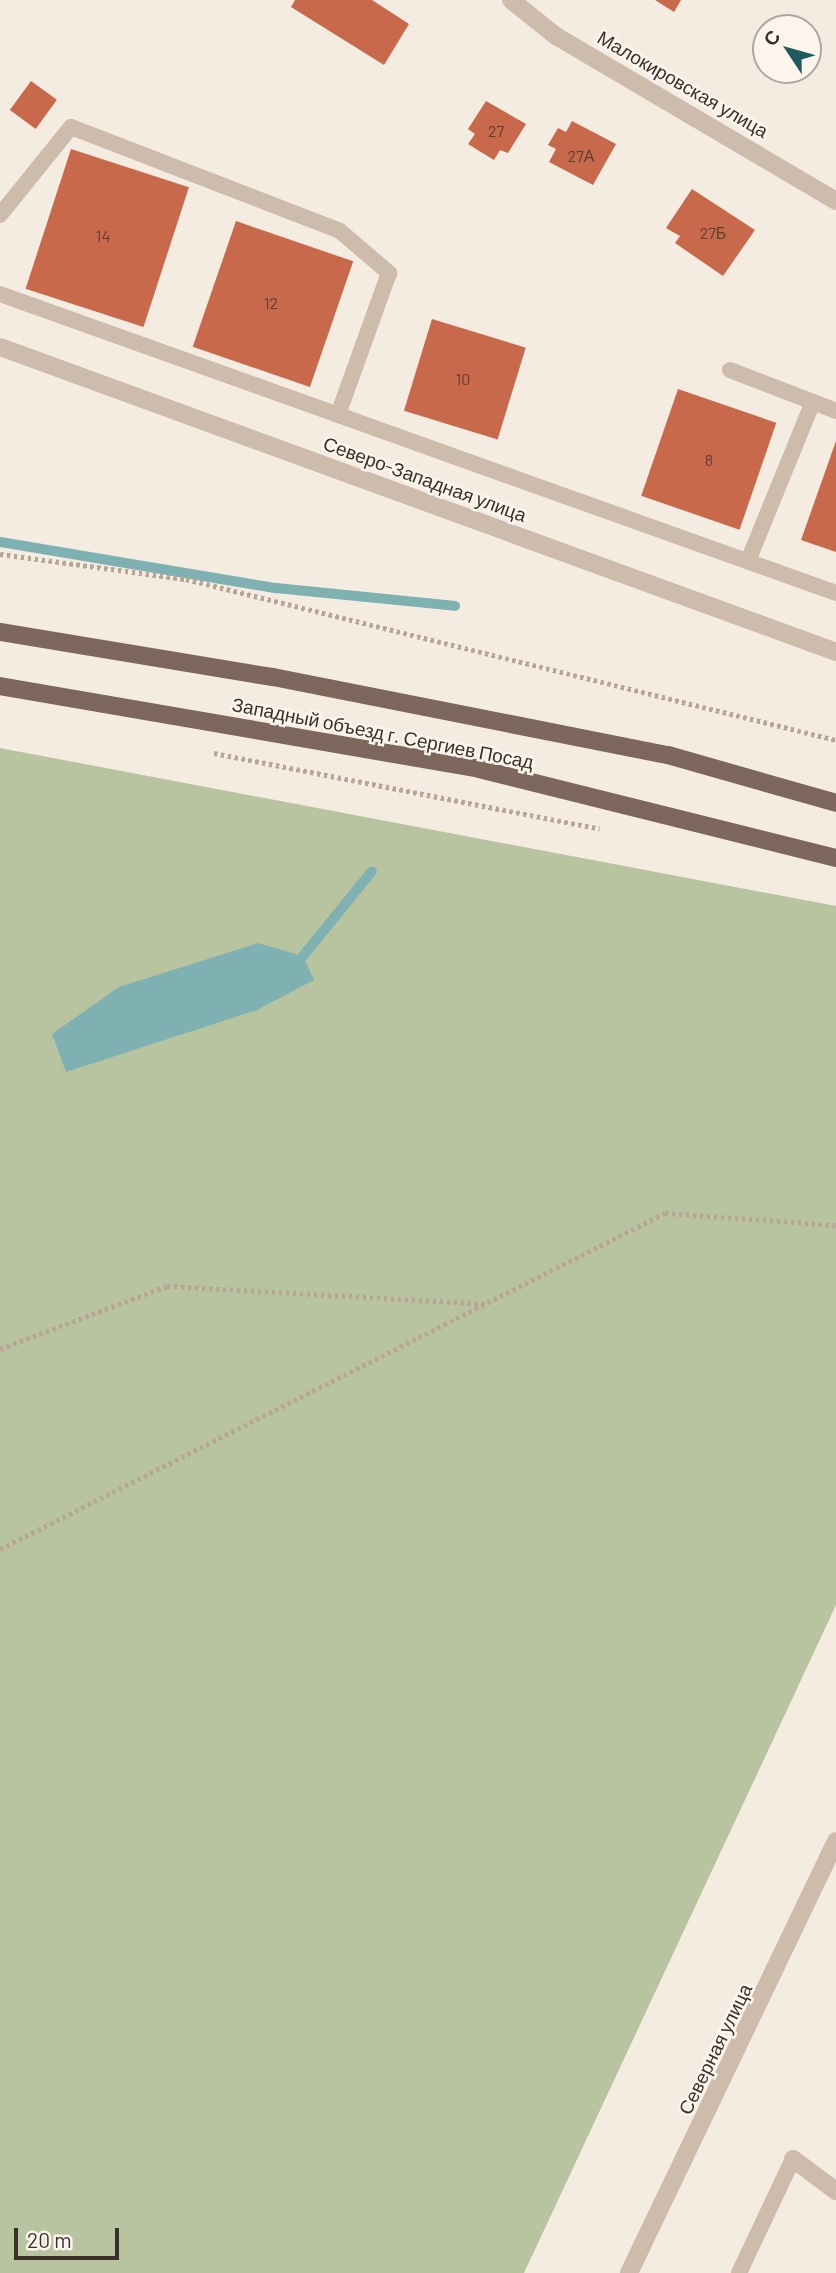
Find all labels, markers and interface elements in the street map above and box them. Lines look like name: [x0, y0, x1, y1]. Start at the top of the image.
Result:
north arrow: [752, 14, 822, 84]
text: С: [758, 25, 785, 50]
street label: Малокировская улица: [593, 26, 773, 142]
house number: 27: [488, 121, 504, 141]
house number: 27А: [568, 146, 594, 166]
house number: 27Б: [700, 223, 726, 243]
house number: 14: [96, 226, 110, 246]
house number: 12: [264, 293, 278, 313]
house number: 10: [456, 369, 470, 389]
street label: Северо-Западная улица: [320, 432, 530, 526]
house number: 8: [705, 450, 713, 470]
street label: Западный объезд г. Сергиев Посад: [230, 693, 536, 773]
street label: Северная улица: [673, 1980, 757, 2118]
scale bar: [18, 2214, 122, 2258]
text: 20 m: [27, 2227, 72, 2252]

